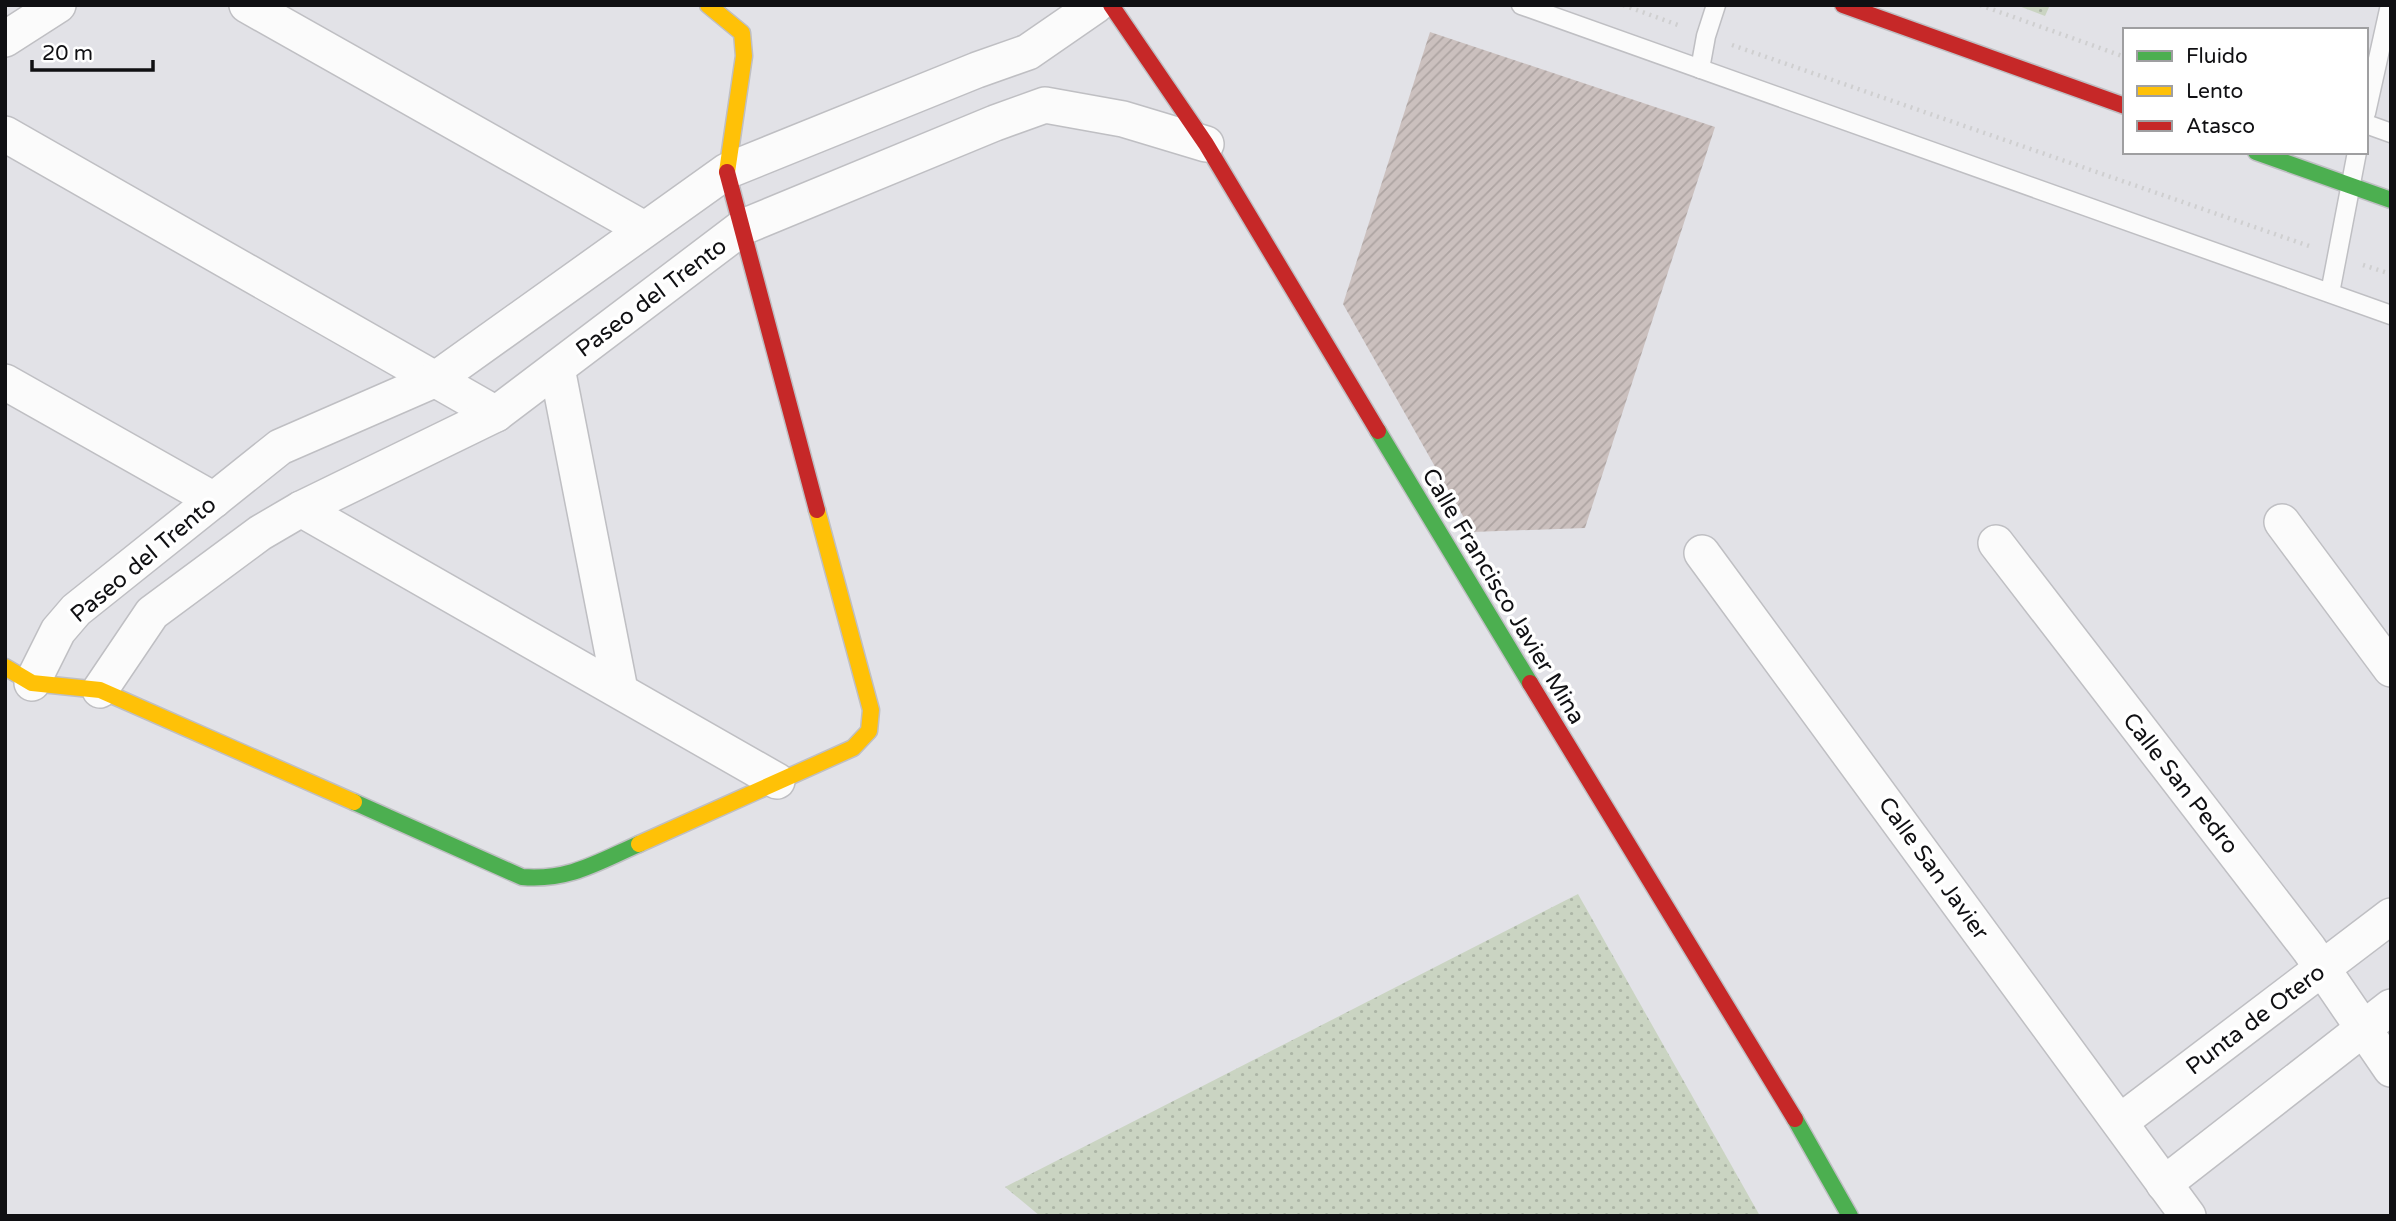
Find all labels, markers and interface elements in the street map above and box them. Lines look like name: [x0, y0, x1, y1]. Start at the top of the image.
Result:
scale bar: [32, 28, 152, 72]
legend: [2123, 28, 2368, 154]
text: 20 m: [42, 41, 93, 66]
text: Fluido: [2186, 44, 2248, 69]
text: Lento: [2186, 79, 2243, 104]
text: Atasco: [2186, 114, 2255, 139]
street label: Paseo del Trento: [571, 232, 733, 364]
street label: Calle Francisco Javier Mina: [1416, 464, 1591, 729]
street label: Paseo del Trento: [65, 491, 222, 629]
street label: Calle San Pedro: [2116, 707, 2244, 860]
street label: Calle San Javier: [1872, 792, 1994, 946]
street label: Punta de Otero: [2180, 958, 2331, 1081]

